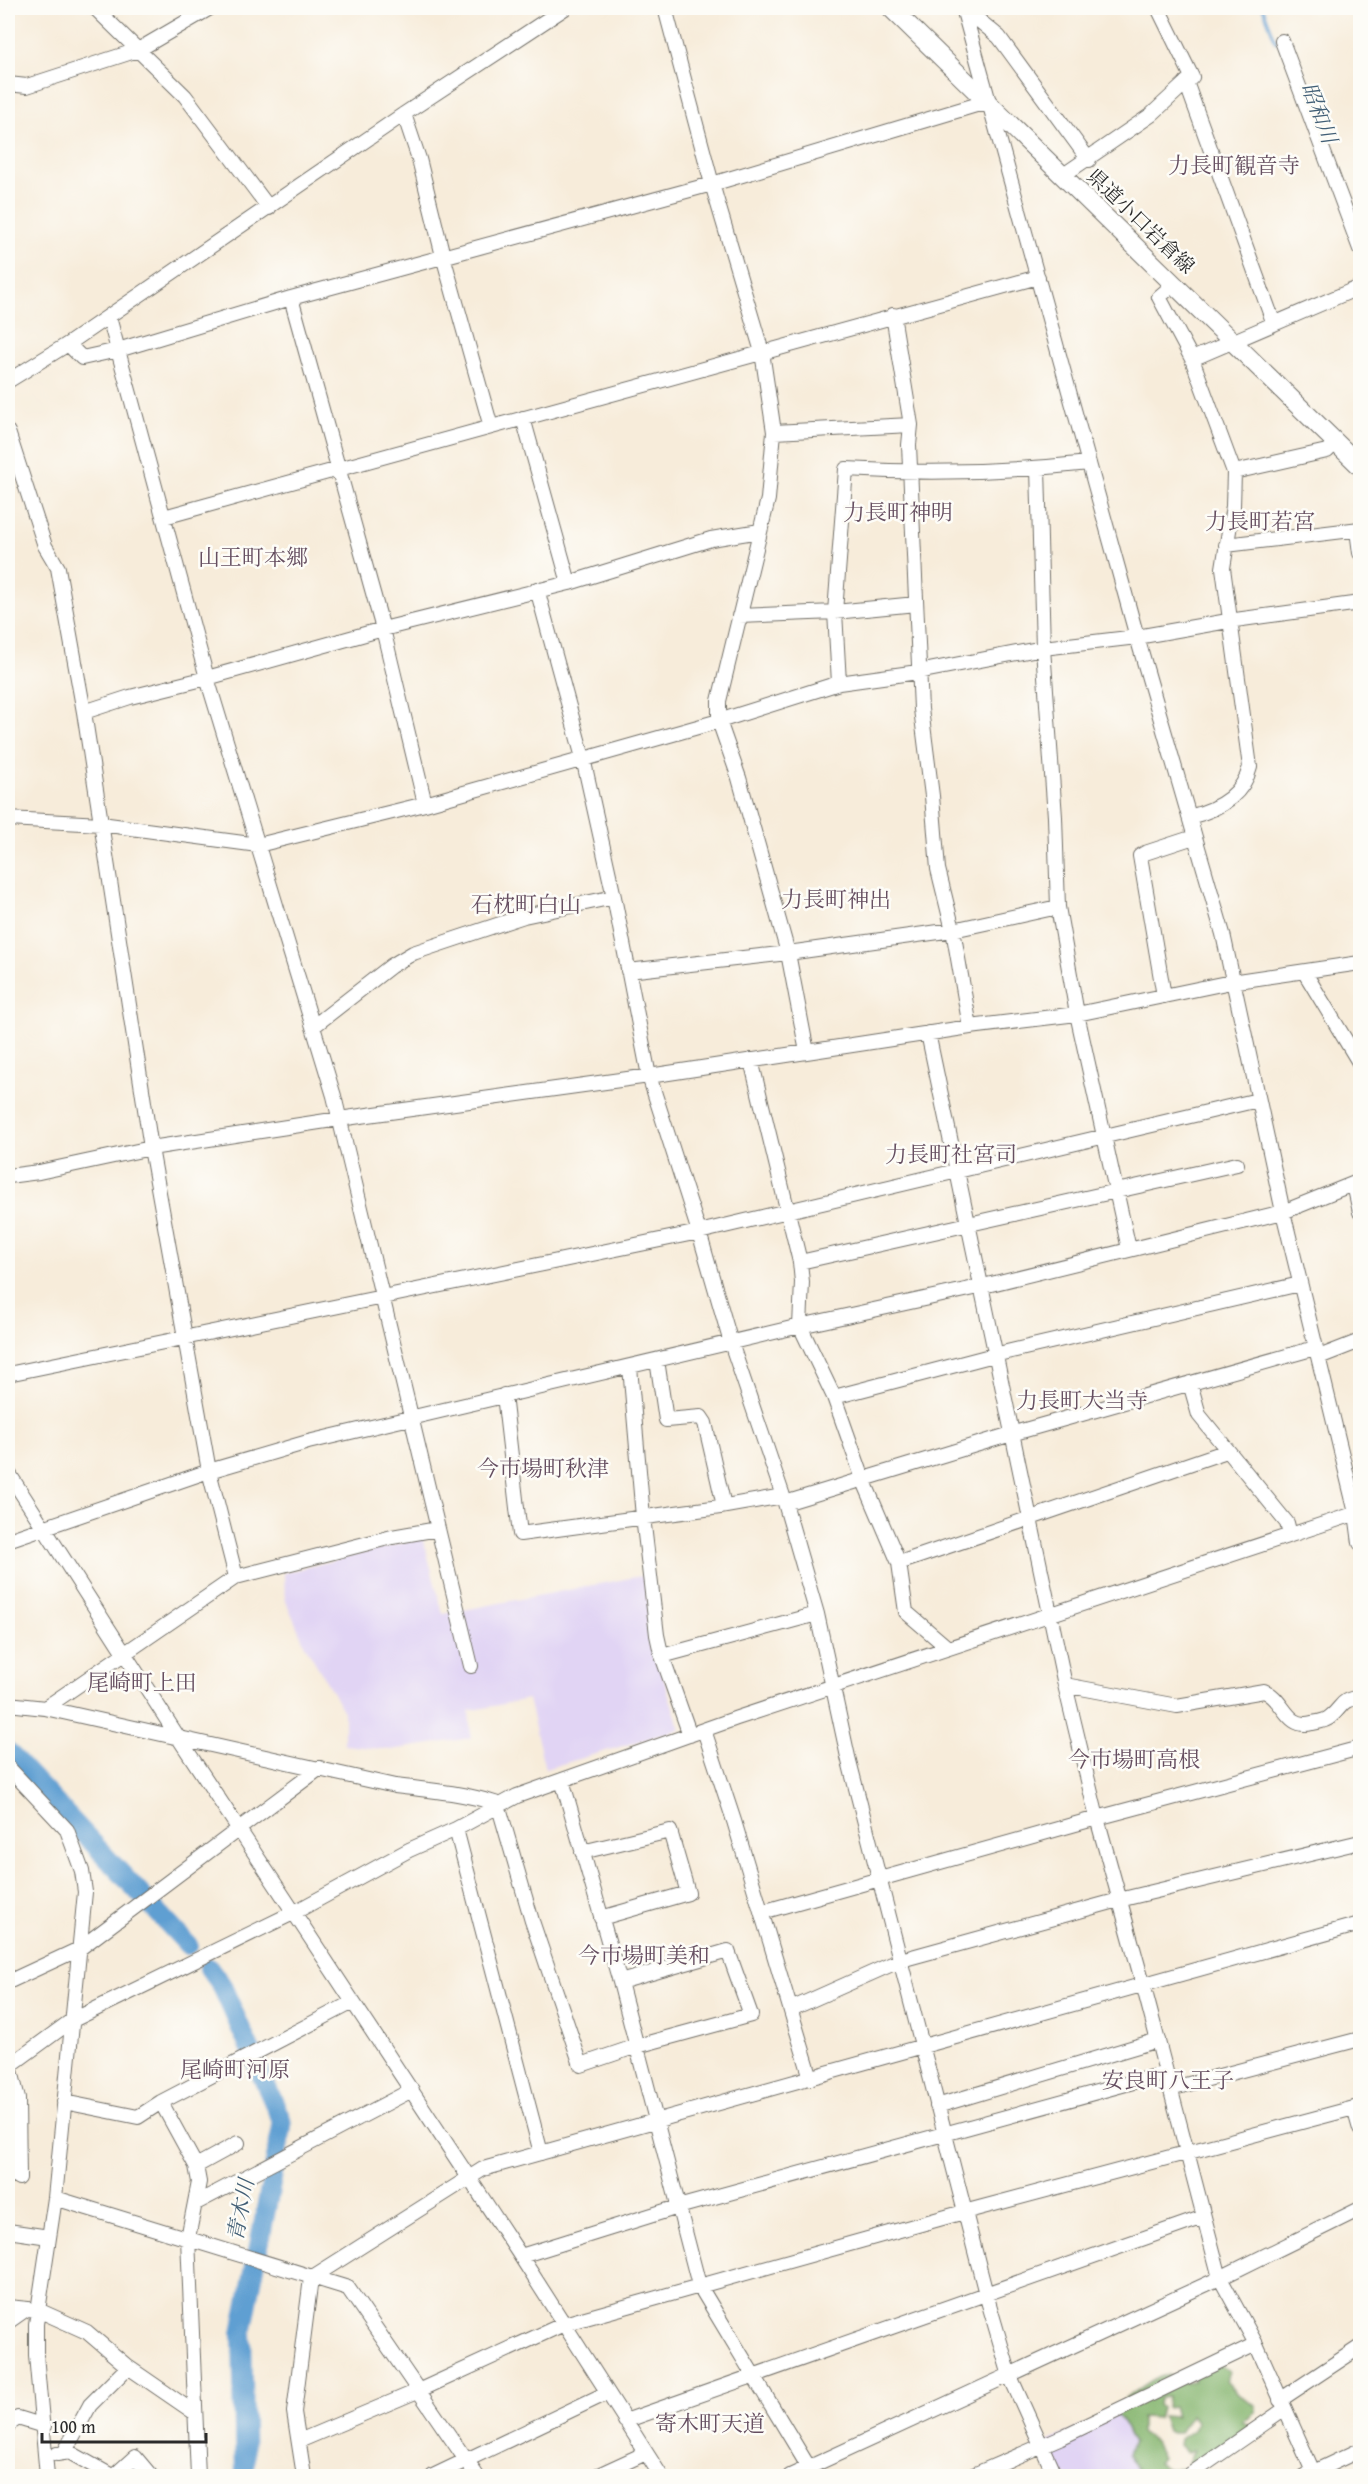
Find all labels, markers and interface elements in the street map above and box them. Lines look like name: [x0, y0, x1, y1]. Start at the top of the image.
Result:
water label: 昭和川: [1294, 78, 1346, 150]
district label: 力長町観音寺: [1168, 149, 1300, 181]
street label: 県道小口岩倉線: [1081, 162, 1202, 280]
district label: 力長町神明: [843, 496, 953, 528]
district label: 力長町若宮: [1205, 505, 1315, 537]
district label: 山王町本郷: [198, 541, 308, 573]
district label: 力長町神出: [781, 883, 891, 915]
district label: 石枕町白山: [471, 888, 581, 920]
district label: 力長町社宮司: [885, 1138, 1017, 1170]
district label: 力長町大当寺: [1016, 1384, 1148, 1416]
district label: 今市場町秋津: [477, 1452, 609, 1484]
district label: 尾崎町上田: [87, 1666, 197, 1698]
district label: 今市場町高根: [1068, 1743, 1200, 1775]
district label: 今市場町美和: [578, 1939, 710, 1971]
district label: 尾崎町河原: [180, 2053, 290, 2085]
district label: 安良町八王子: [1102, 2064, 1234, 2096]
water label: 青木川: [219, 2174, 262, 2244]
scale bar: [42, 2406, 206, 2444]
district label: 寄木町天道: [655, 2407, 765, 2439]
text: 100 m: [51, 2413, 96, 2440]

